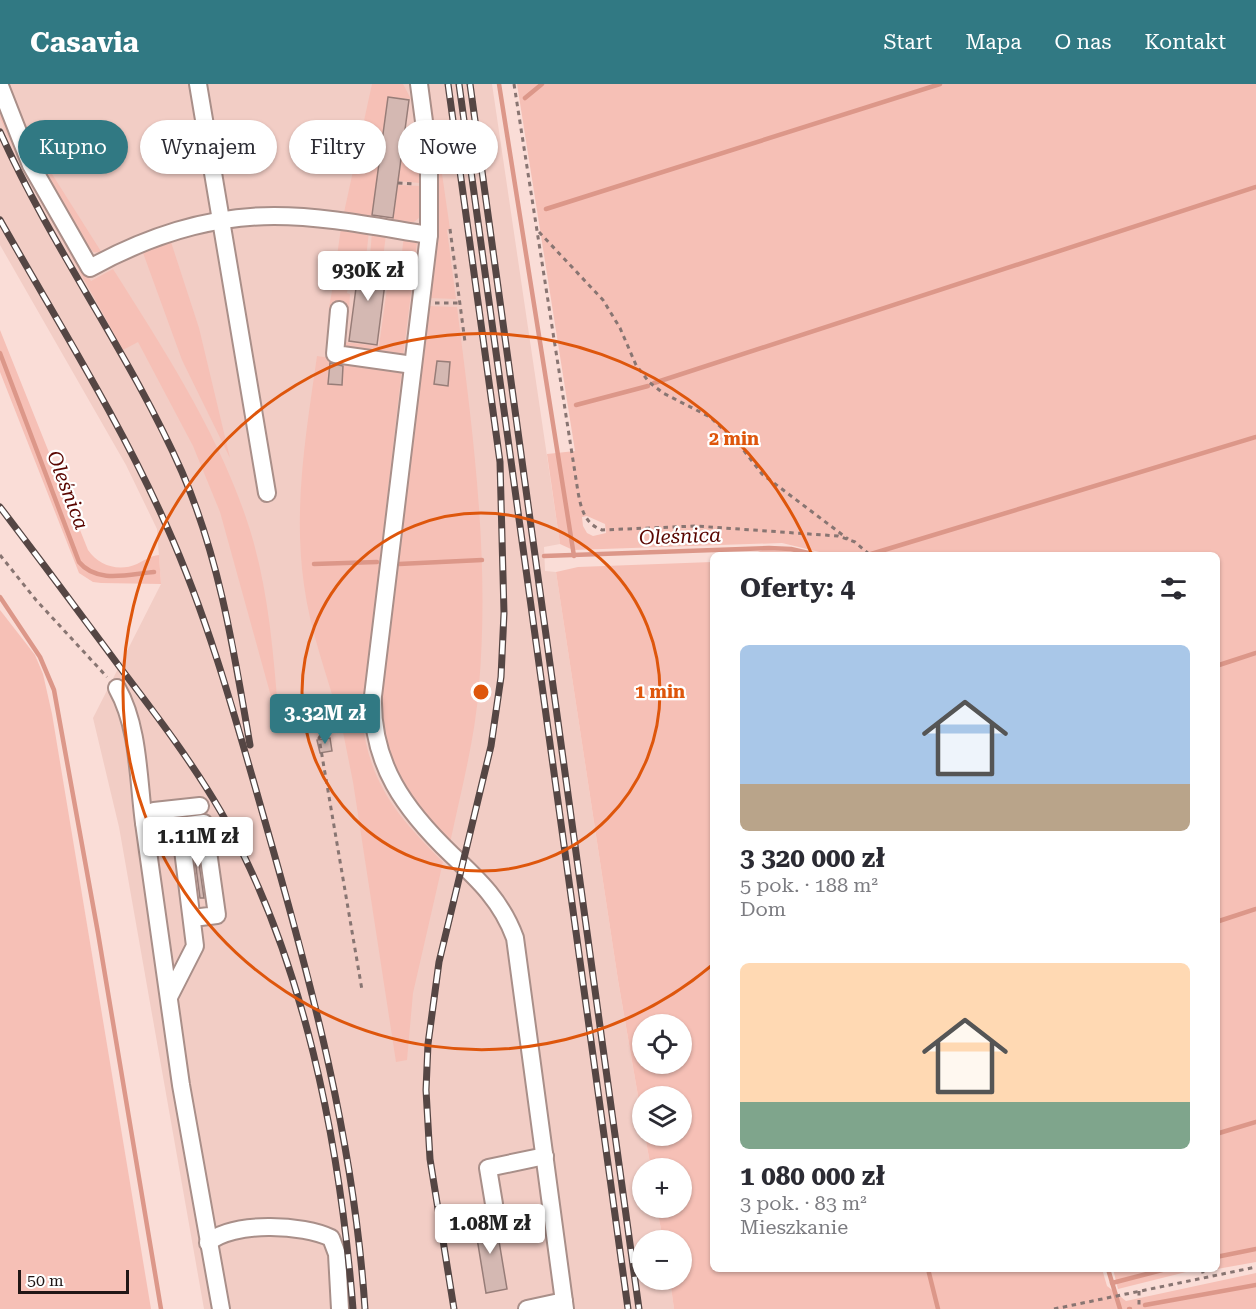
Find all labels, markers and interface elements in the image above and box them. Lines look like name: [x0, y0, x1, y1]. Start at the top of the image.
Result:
text: Casavia: [30, 26, 139, 59]
text: Start: [884, 30, 932, 54]
text: Mapa: [965, 30, 1022, 54]
text: O nas: [1055, 30, 1111, 54]
text: Kontakt: [1144, 30, 1226, 54]
chip: Kupno: [18, 120, 128, 174]
chip: Wynajem: [140, 120, 277, 174]
chip: Filtry: [289, 120, 386, 174]
chip: Nowe: [398, 120, 498, 174]
pin: 930K zł: [313, 251, 423, 302]
text: 930K zł: [332, 258, 404, 282]
text: 2 min: [709, 428, 759, 449]
water label: Oleśnica: [42, 447, 94, 533]
water label: Oleśnica: [638, 523, 722, 549]
icon: filters: [1157, 572, 1190, 605]
text: Oferty: 4: [740, 573, 855, 603]
text: 1 min: [635, 681, 685, 702]
centre of rings: [471, 682, 491, 702]
icon: home: [911, 684, 1019, 792]
pin: 3.32M zł: [263, 694, 387, 745]
text: 3.32M zł: [284, 701, 366, 725]
pin: 1.11M zł: [136, 817, 260, 868]
text: 1.11M zł: [157, 824, 239, 848]
text: 3 320 000 zł: [740, 843, 885, 873]
text: 5 pok. · 188 m²: [740, 873, 878, 897]
text: Dom: [740, 897, 786, 921]
icon: home: [911, 1002, 1019, 1110]
map controls: [632, 1014, 692, 1290]
button: locate: [632, 1014, 692, 1074]
button: layers: [632, 1086, 692, 1146]
button: +: [632, 1158, 692, 1218]
text: 1 080 000 zł: [740, 1161, 885, 1191]
text: 3 pok. · 83 m²: [740, 1191, 867, 1215]
pin: 1.08M zł: [428, 1204, 552, 1255]
text: 1.08M zł: [449, 1211, 531, 1235]
text: Mieszkanie: [740, 1215, 848, 1239]
button: −: [632, 1230, 692, 1290]
scale bar: [18, 1267, 129, 1294]
text: 50 m: [27, 1271, 64, 1290]

